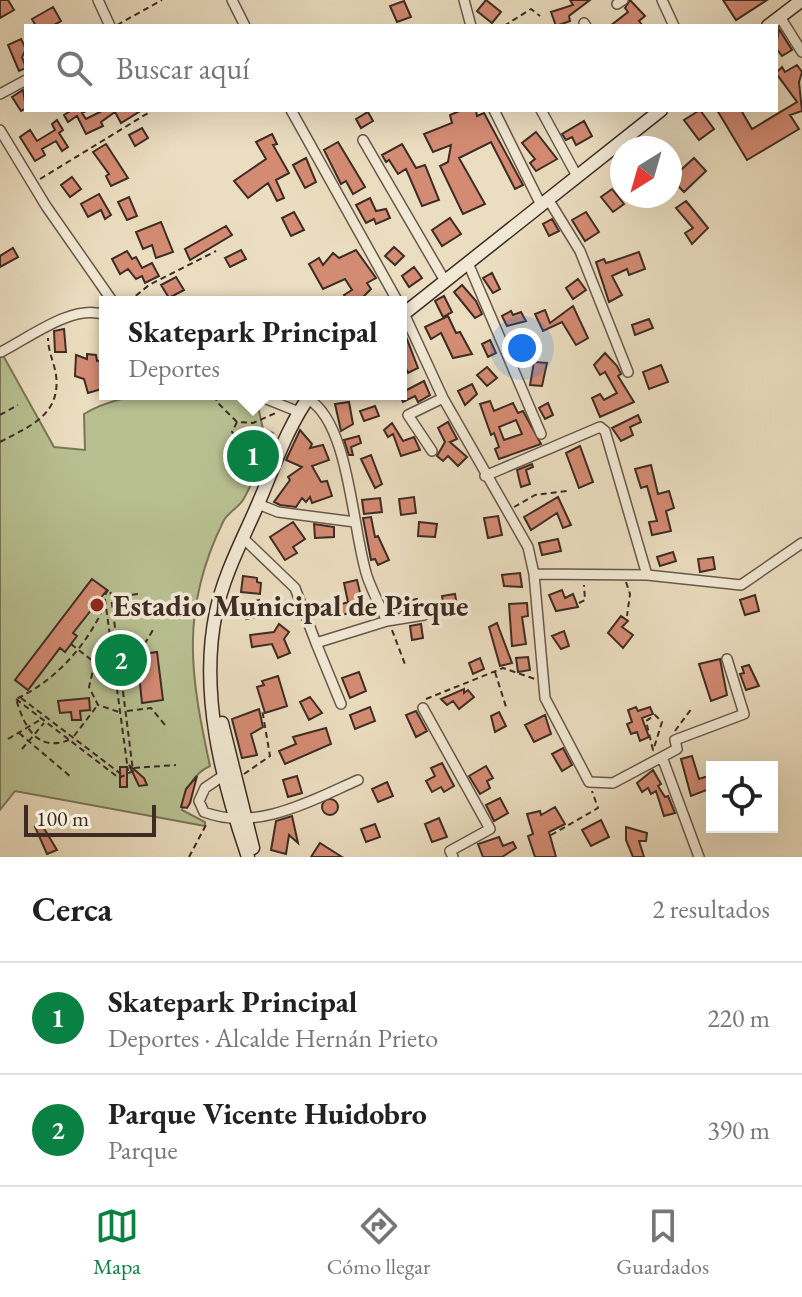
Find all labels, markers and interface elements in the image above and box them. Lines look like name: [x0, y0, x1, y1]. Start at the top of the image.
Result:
search box: [24, 24, 778, 112]
icon: search: [52, 46, 96, 90]
text: Buscar aquí: [116, 49, 250, 88]
north arrow: [610, 136, 682, 208]
popup: [99, 296, 407, 400]
text: Skatepark Principal: [128, 312, 378, 351]
your location: [502, 328, 542, 368]
text: Deportes: [128, 351, 220, 385]
pin: 1: [227, 426, 279, 486]
place label: Estadio Municipal de Pirque: [113, 586, 469, 625]
marker: Estadio Municipal de Pirque: [88, 596, 106, 614]
pin: 2: [95, 630, 147, 690]
map controls: [706, 761, 778, 833]
button: locate: [706, 761, 778, 833]
scale bar: [24, 801, 156, 837]
text: 100 m: [36, 804, 89, 833]
text: Cerca: [32, 887, 112, 931]
text: 2 resultados: [652, 892, 770, 926]
text: Skatepark Principal: [108, 982, 357, 1021]
text: 1: [51, 1001, 65, 1035]
text: 220 m: [707, 1001, 770, 1035]
text: Deportes · Alcalde Hernán Prieto: [108, 1021, 438, 1055]
text: Parque Vicente Huidobro: [108, 1094, 427, 1133]
text: 2: [51, 1113, 65, 1147]
text: 390 m: [707, 1113, 770, 1147]
text: Parque: [108, 1133, 178, 1167]
tab: Mapa: [93, 1204, 141, 1281]
tab: Cómo llegar: [327, 1204, 430, 1281]
tab: Guardados: [616, 1204, 709, 1281]

